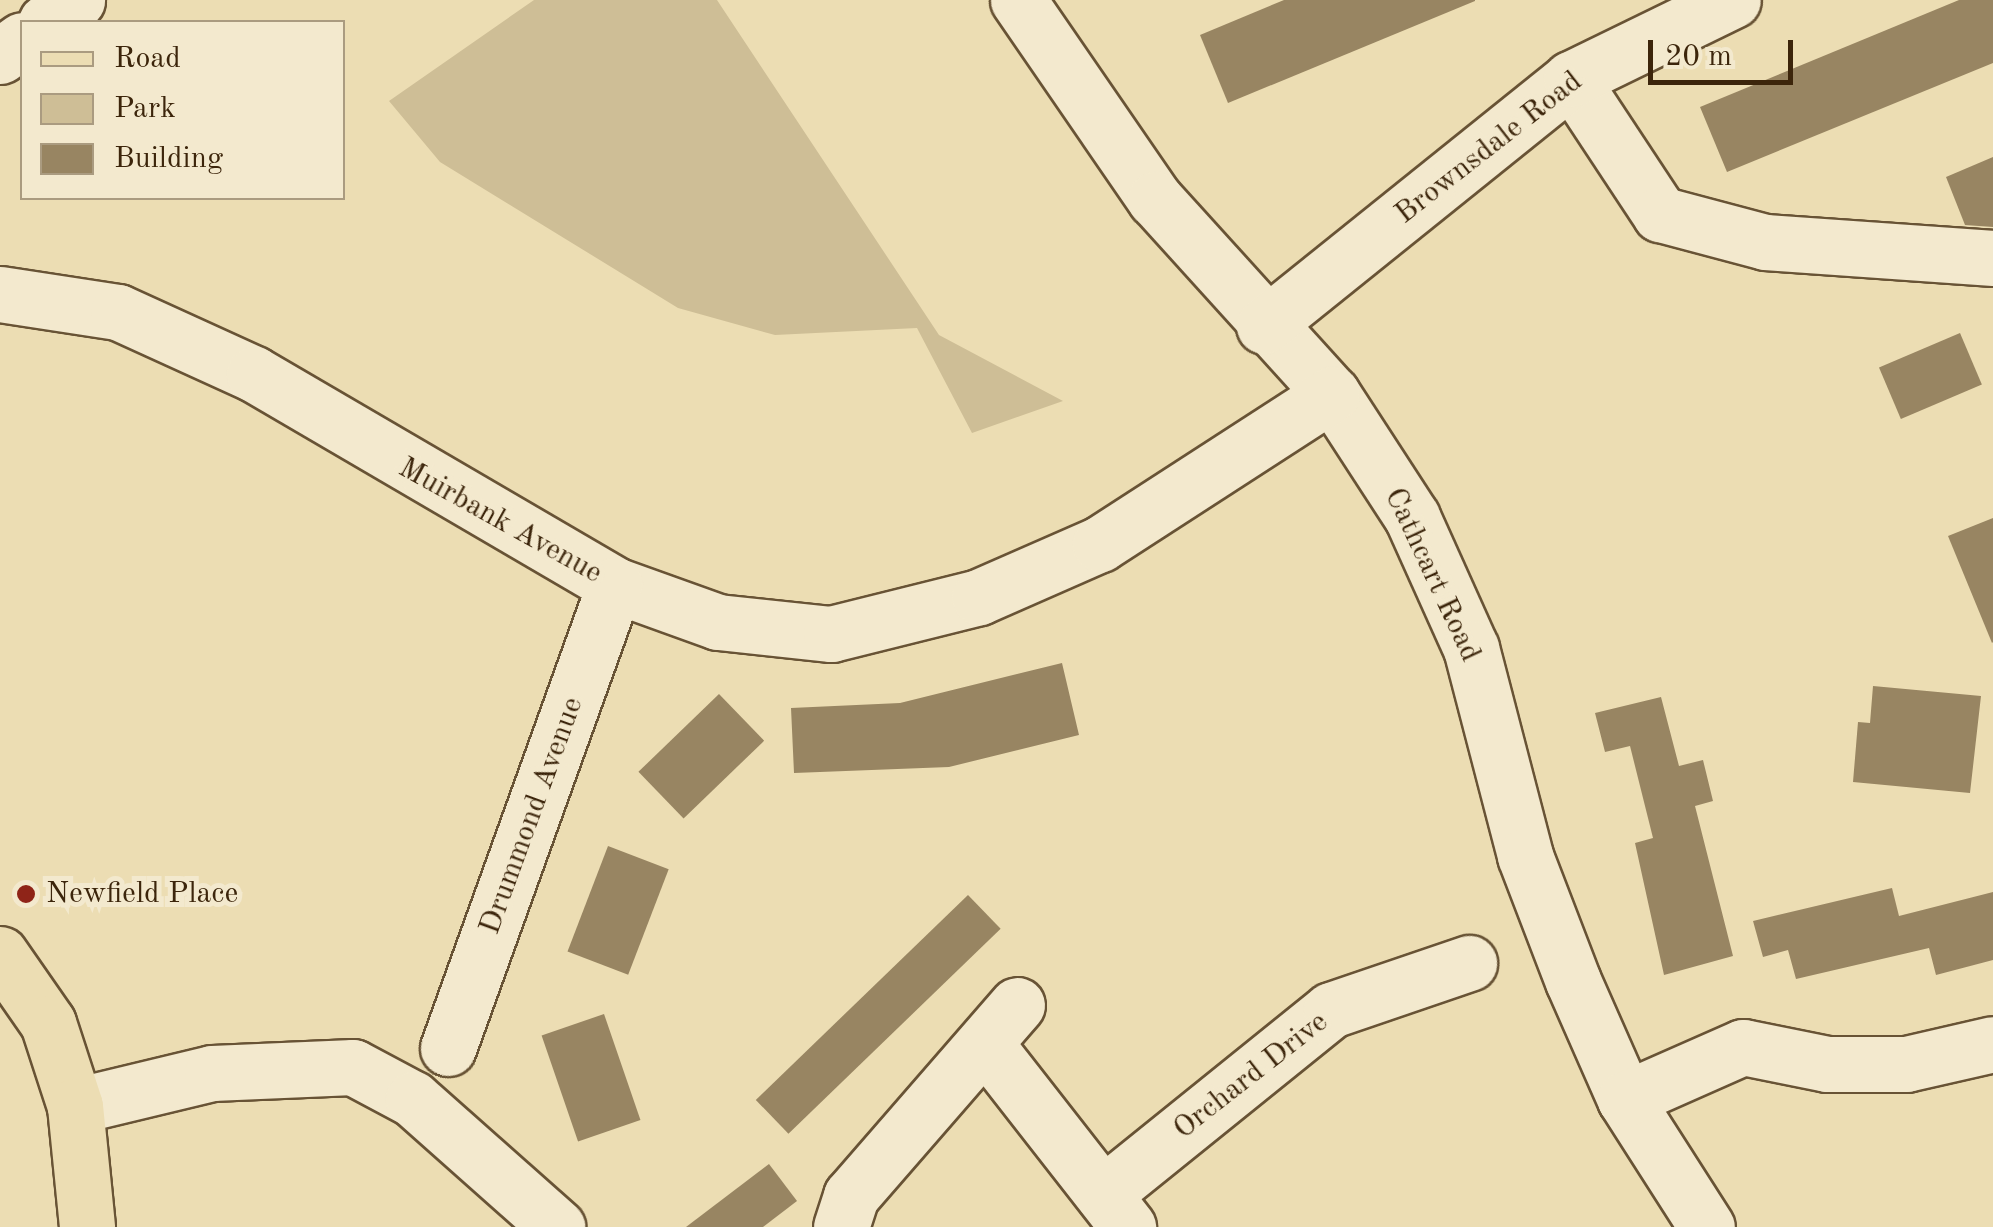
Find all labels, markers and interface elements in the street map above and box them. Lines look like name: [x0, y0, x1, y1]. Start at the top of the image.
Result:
legend: [20, 20, 345, 200]
scale bar: [1653, 20, 1798, 82]
text: 20 m: [1665, 42, 1732, 72]
text: Road: [114, 44, 181, 74]
street label: Brownsdale Road: [1388, 64, 1590, 232]
text: Park: [114, 94, 176, 124]
text: Building: [114, 144, 223, 174]
street label: Muirbank Avenue: [392, 450, 608, 592]
street label: Cathcart Road: [1376, 482, 1488, 668]
street label: Drummond Avenue: [472, 692, 592, 940]
place label: Newfield Place: [46, 876, 238, 912]
marker: Newfield Place: [15, 883, 37, 905]
street label: Orchard Drive: [1167, 1005, 1335, 1147]

